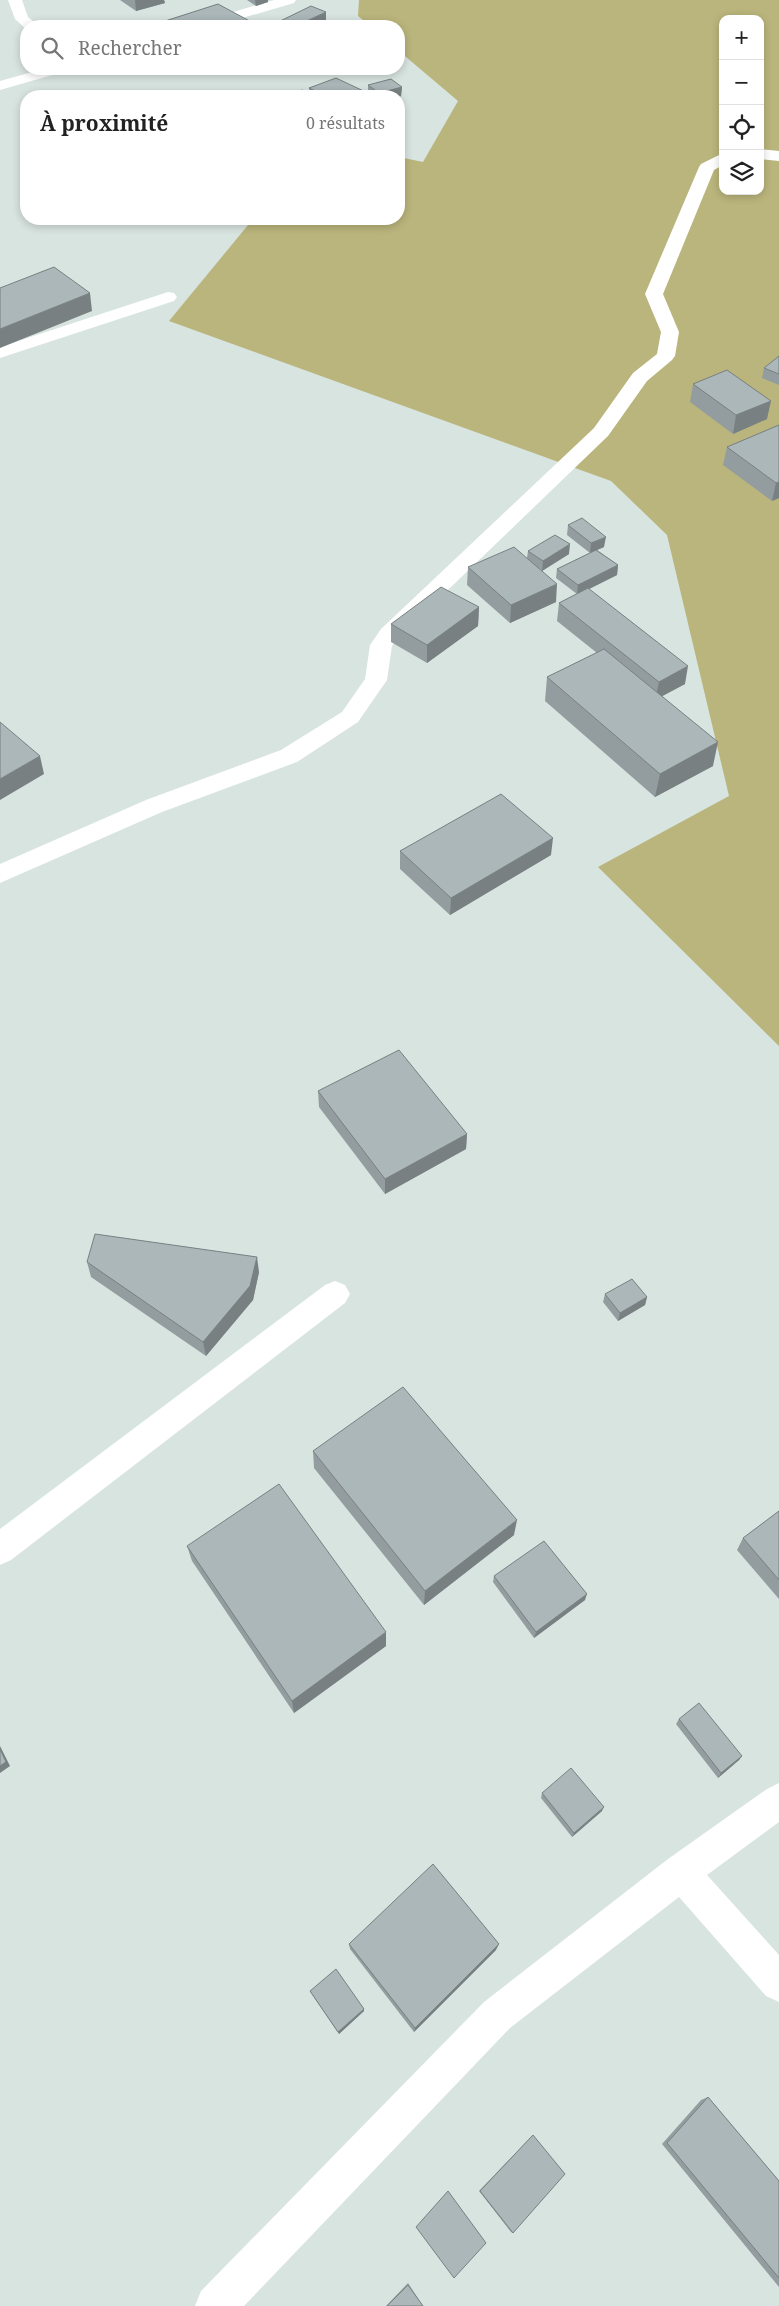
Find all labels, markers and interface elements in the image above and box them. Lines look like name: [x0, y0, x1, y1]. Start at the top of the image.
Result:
map controls: [719, 15, 764, 195]
button: +: [719, 15, 764, 60]
search box: [20, 20, 405, 75]
icon: search: [38, 34, 66, 62]
text: Rechercher: [78, 35, 182, 61]
button: −: [719, 60, 764, 105]
button: locate: [719, 105, 764, 150]
text: À proximité: [40, 109, 168, 137]
text: 0 résultats: [306, 112, 385, 134]
button: layers: [719, 150, 764, 195]

